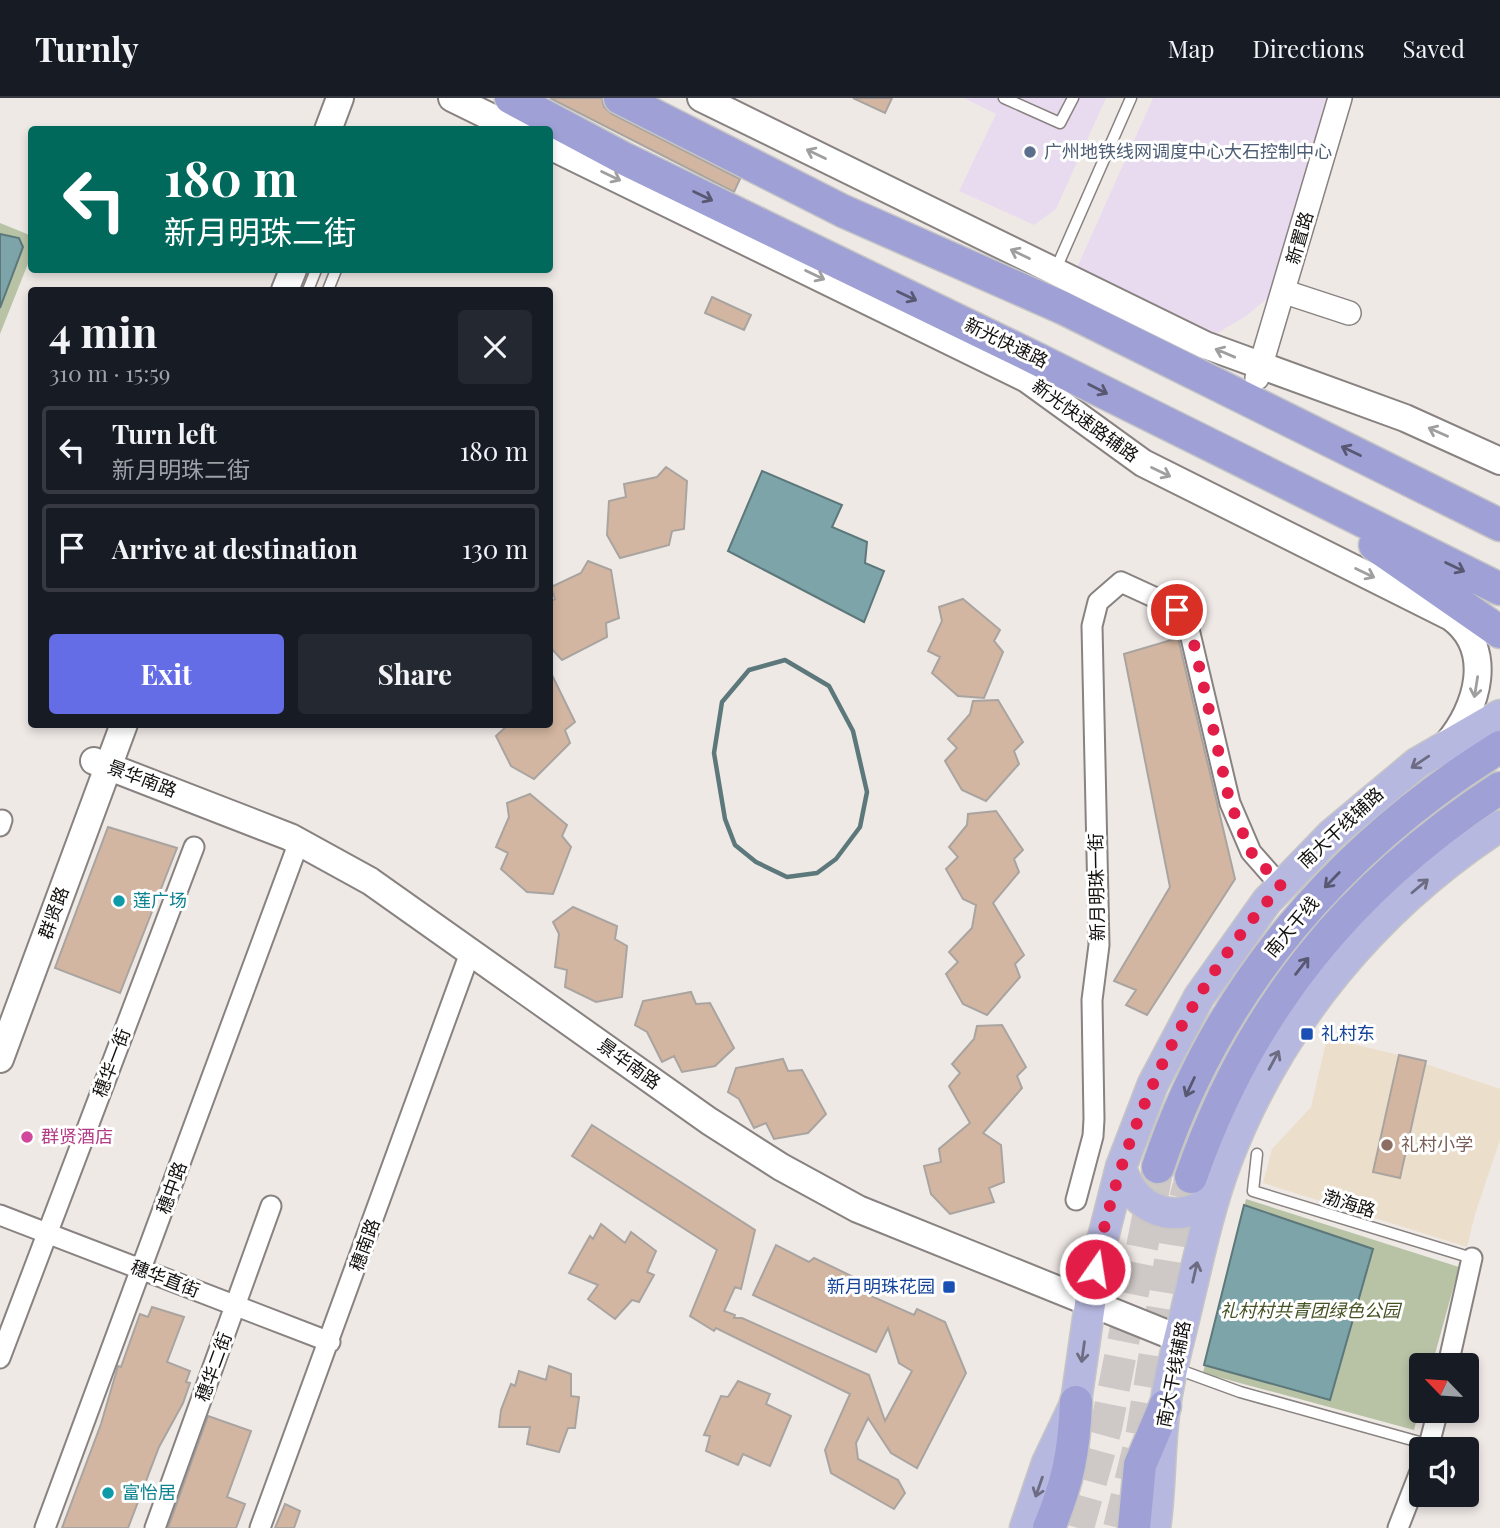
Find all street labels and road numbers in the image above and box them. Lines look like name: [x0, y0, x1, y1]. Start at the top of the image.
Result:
street label: 新置路: [1280, 208, 1318, 267]
street label: 新光快速路: [961, 312, 1052, 373]
street label: 新光快速路辅路: [1028, 373, 1144, 467]
street label: 景华南路: [104, 754, 180, 802]
street label: 南大干线辅路: [1293, 782, 1388, 873]
street label: 新月明珠一街: [1083, 833, 1109, 941]
street label: 群贤路: [33, 883, 74, 942]
street label: 南大干线: [1259, 891, 1324, 962]
street label: 穗华一街: [87, 1025, 135, 1101]
street label: 景华南路: [593, 1032, 666, 1094]
street label: 穗中路: [151, 1158, 192, 1217]
street label: 渤海路: [1320, 1184, 1379, 1222]
street label: 穗南路: [344, 1215, 385, 1274]
street label: 穗华直街: [127, 1254, 203, 1302]
street label: 南大干线辅路: [1151, 1319, 1195, 1429]
street label: 穗华二街: [189, 1329, 237, 1405]

